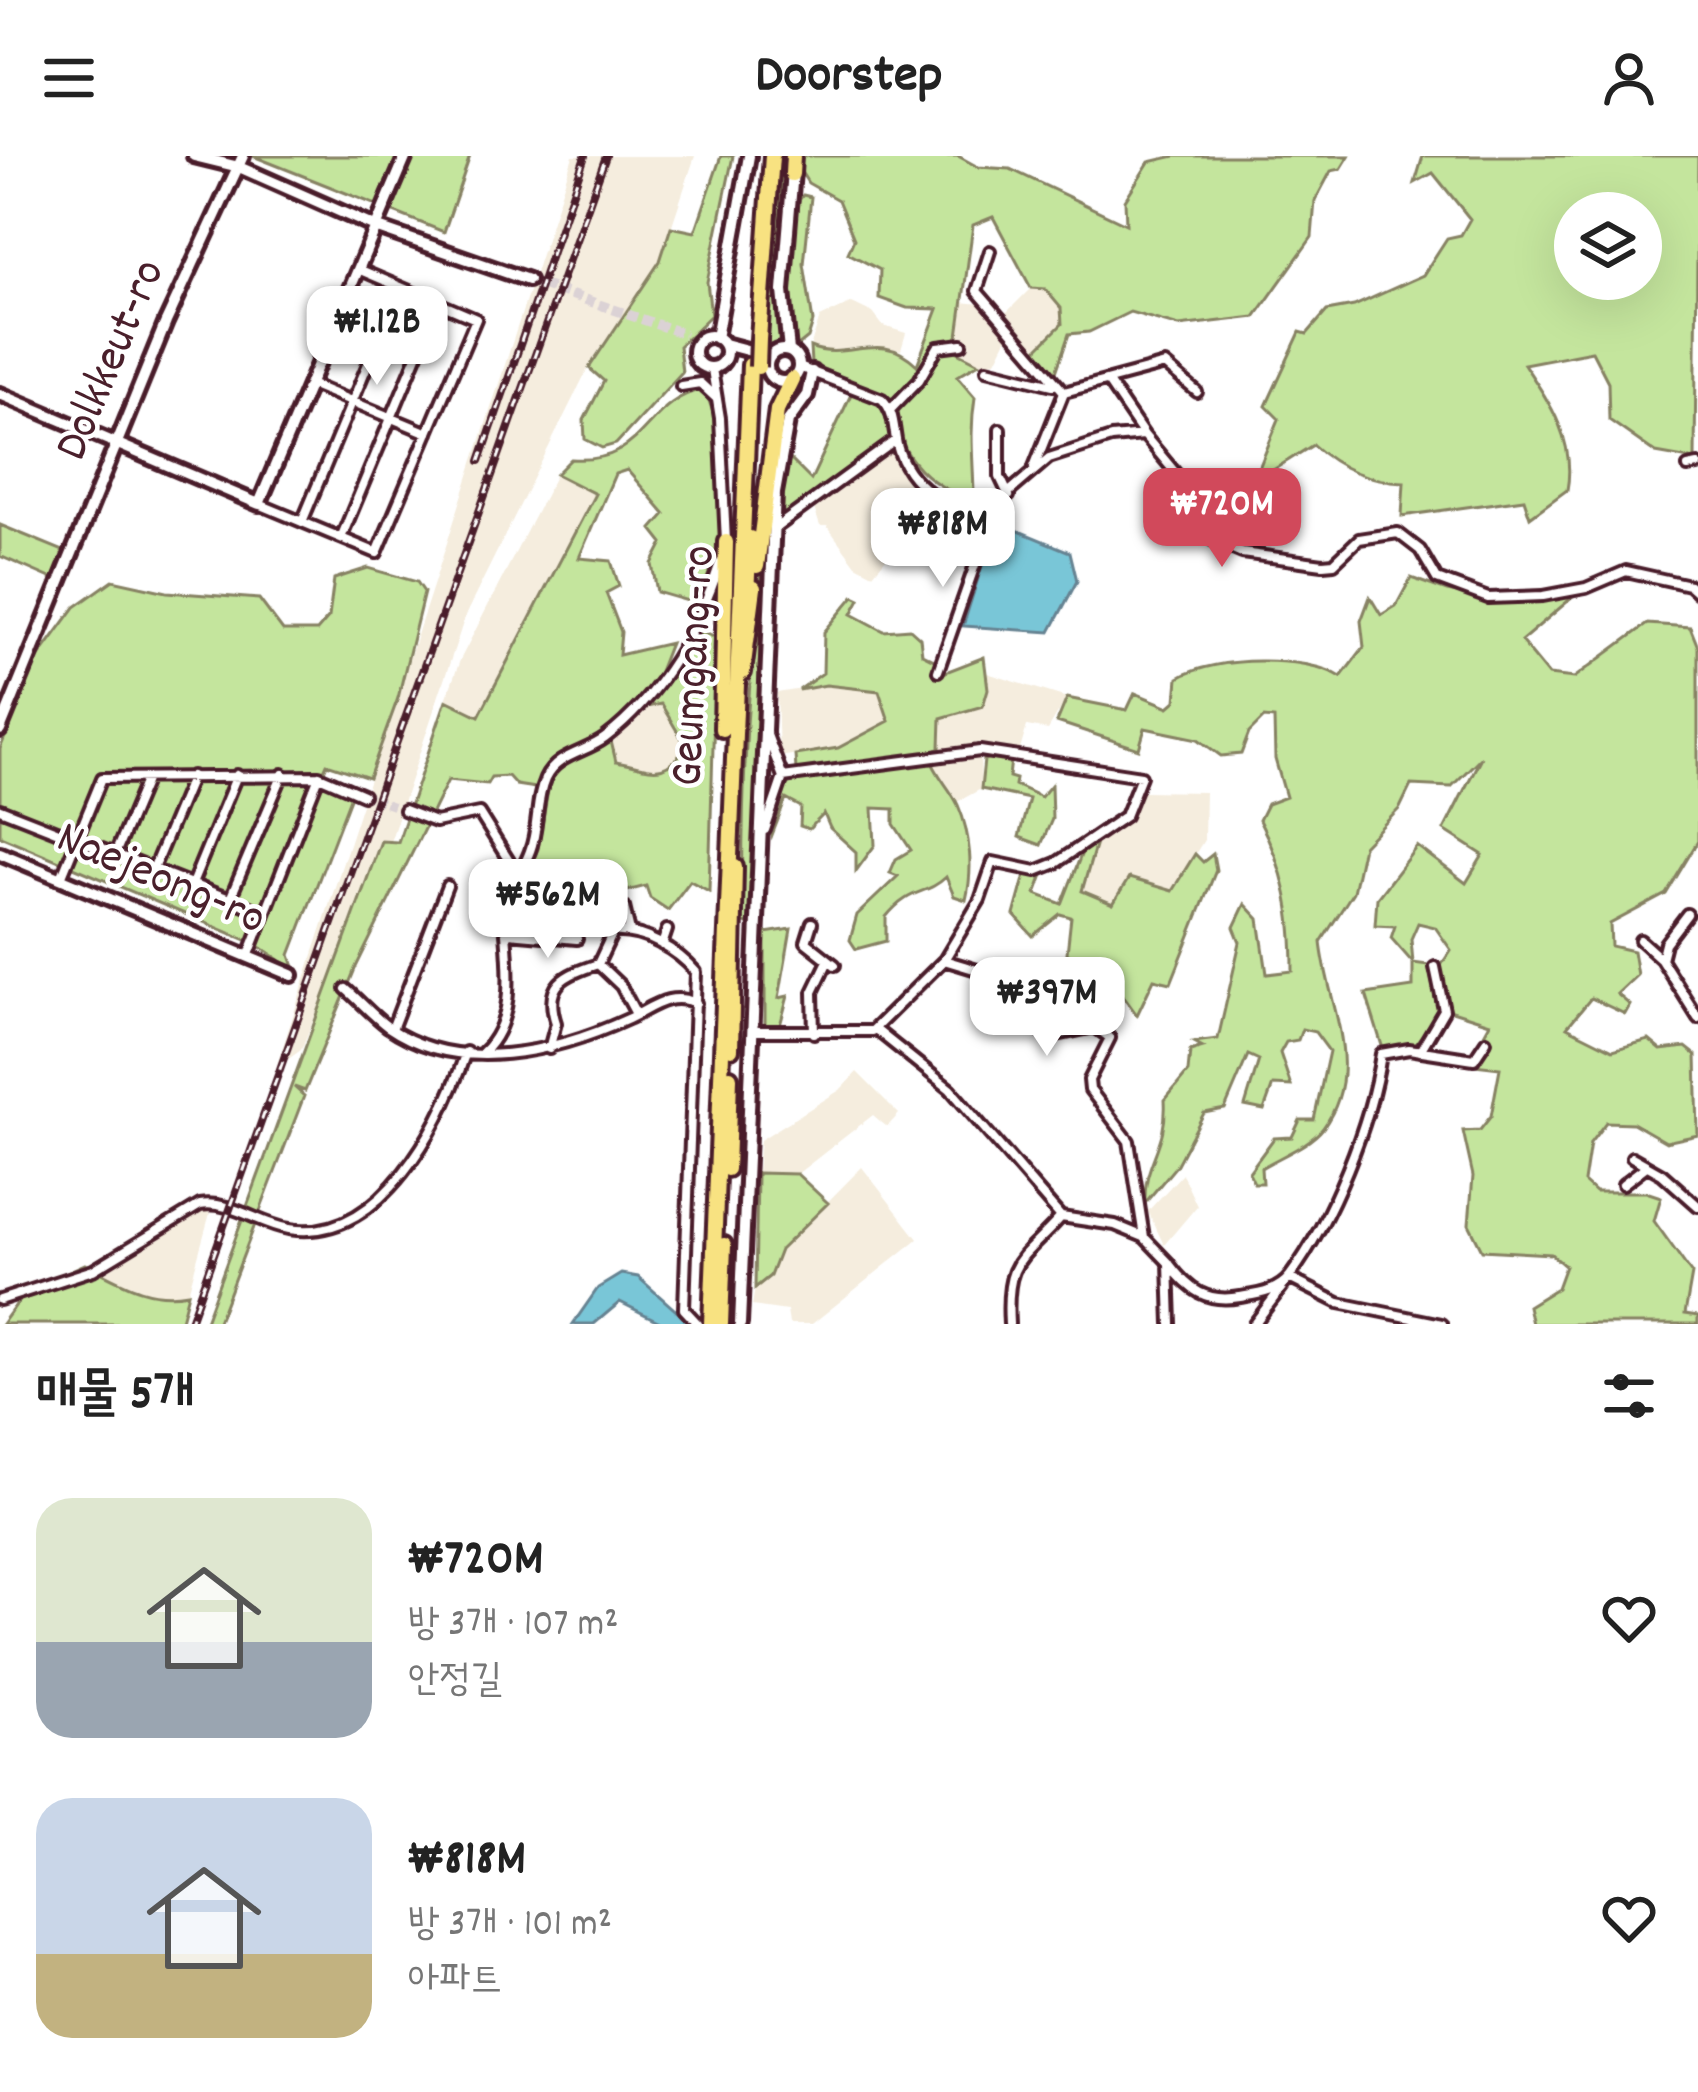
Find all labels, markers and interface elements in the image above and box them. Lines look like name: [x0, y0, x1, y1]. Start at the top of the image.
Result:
text: Doorstep: [755, 40, 943, 117]
icon: menu: [36, 45, 102, 111]
icon: person: [1596, 45, 1662, 111]
map controls: [1554, 192, 1662, 300]
button: layers: [1554, 192, 1662, 300]
street label: Dolkkeut-ro: [40, 250, 186, 472]
pin: ₩1.12B: [279, 286, 475, 388]
text: ₩1.12B: [334, 297, 420, 352]
pin: ₩720M: [1138, 468, 1306, 570]
text: ₩720M: [1170, 479, 1274, 534]
pin: ₩818M: [859, 488, 1027, 590]
text: ₩818M: [898, 499, 988, 554]
street label: Geumgang-ro: [655, 544, 737, 788]
street label: Naejeong-ro: [45, 806, 275, 956]
pin: ₩562M: [464, 859, 632, 961]
text: ₩562M: [496, 870, 600, 925]
pin: ₩397M: [963, 957, 1131, 1059]
text: ₩397M: [997, 968, 1097, 1023]
text: 매물 5개: [36, 1361, 194, 1433]
icon: filters: [1596, 1363, 1662, 1429]
text: ₩720M: [408, 1526, 544, 1598]
icon: home: [132, 1546, 276, 1690]
icon: heart: [1596, 1585, 1662, 1651]
text: 방 3개 · 107 m²: [408, 1599, 618, 1654]
text: 안정길: [408, 1655, 502, 1710]
text: ₩818M: [408, 1826, 526, 1898]
icon: home: [132, 1846, 276, 1990]
icon: heart: [1596, 1885, 1662, 1951]
text: 방 3개 · 101 m²: [408, 1899, 612, 1954]
text: 아파트: [408, 1955, 502, 2010]

